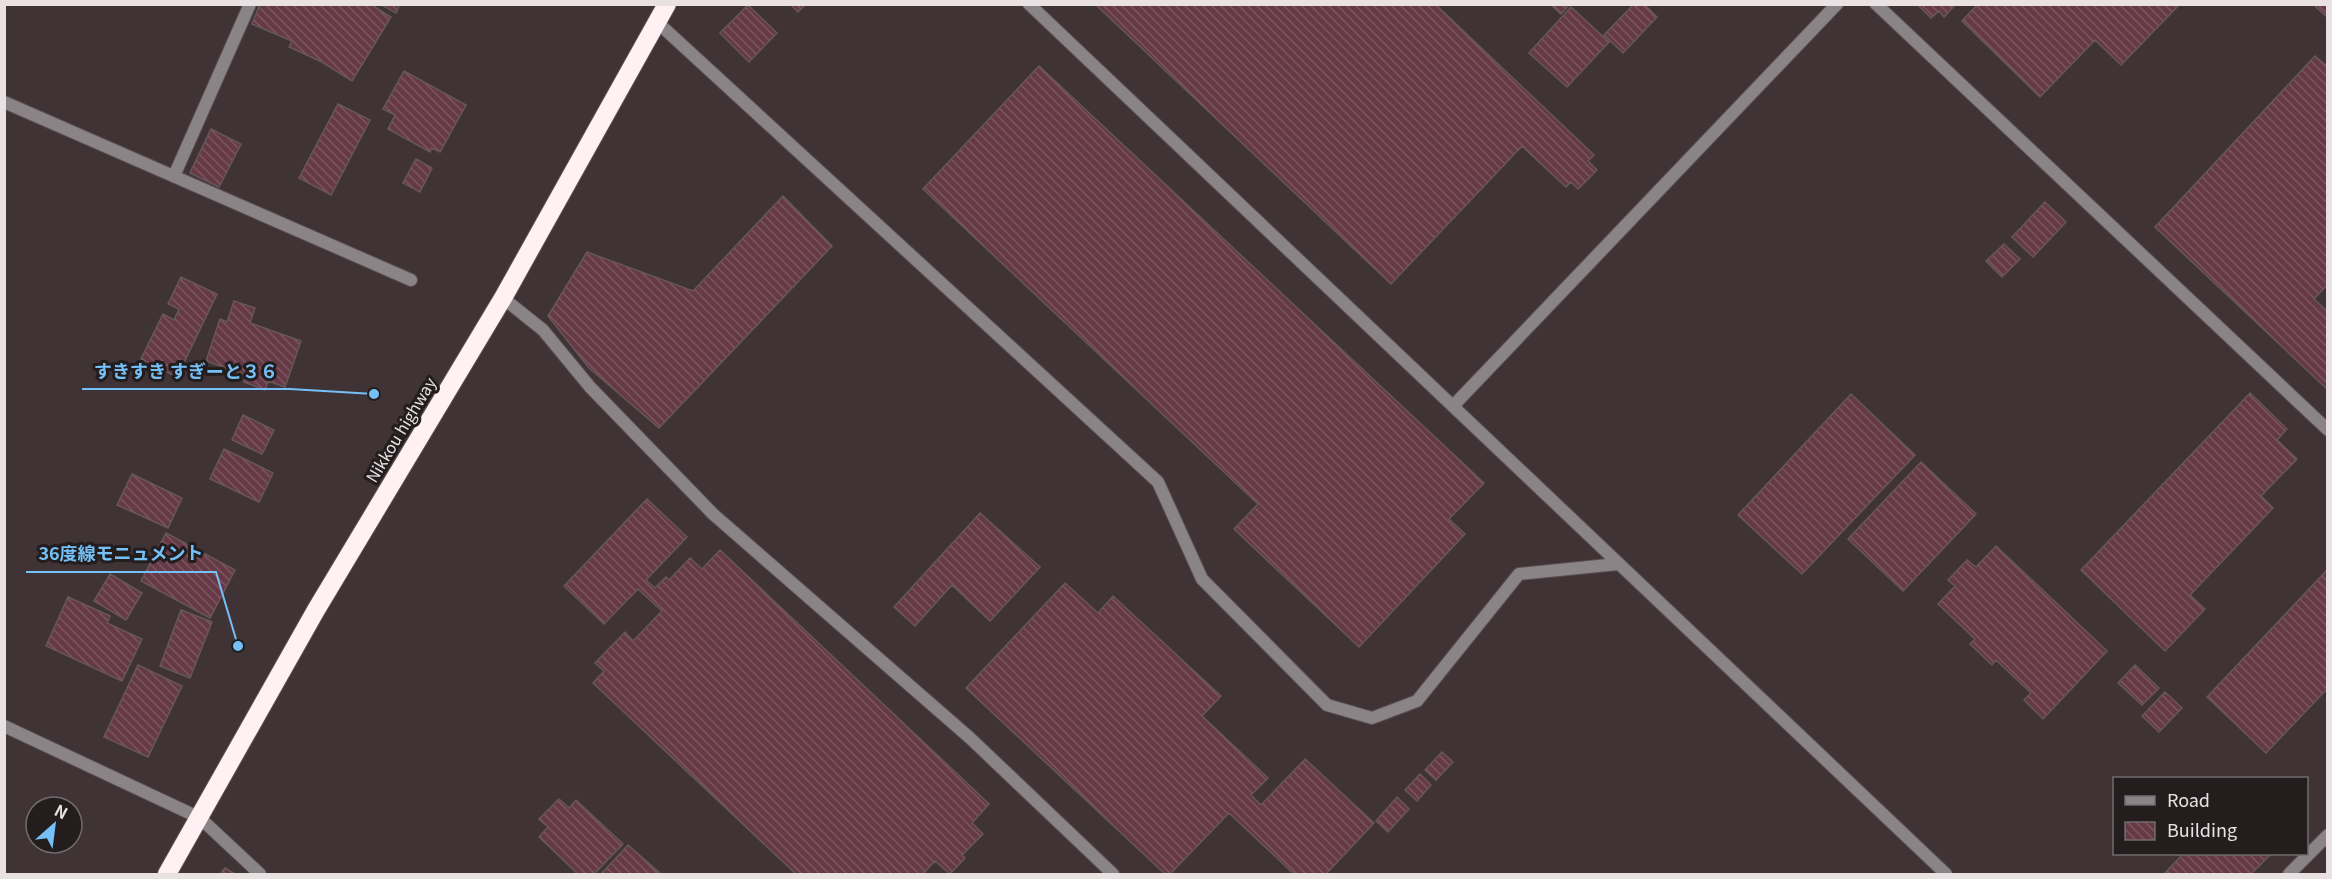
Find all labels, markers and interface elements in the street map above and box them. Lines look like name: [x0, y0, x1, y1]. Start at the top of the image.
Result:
callout: すきすき すぎーと３６: [82, 353, 290, 389]
text: すきすき すぎーと３６: [94, 357, 278, 383]
street label: Nikkou highway: [359, 372, 441, 487]
callout: 36度線モニュメント: [26, 536, 216, 572]
text: 36度線モニュメント: [38, 539, 204, 565]
legend: [2113, 777, 2308, 855]
text: Road: [2167, 786, 2210, 812]
north arrow: [24, 795, 84, 855]
text: N: [51, 797, 72, 824]
text: Building: [2167, 816, 2237, 842]

